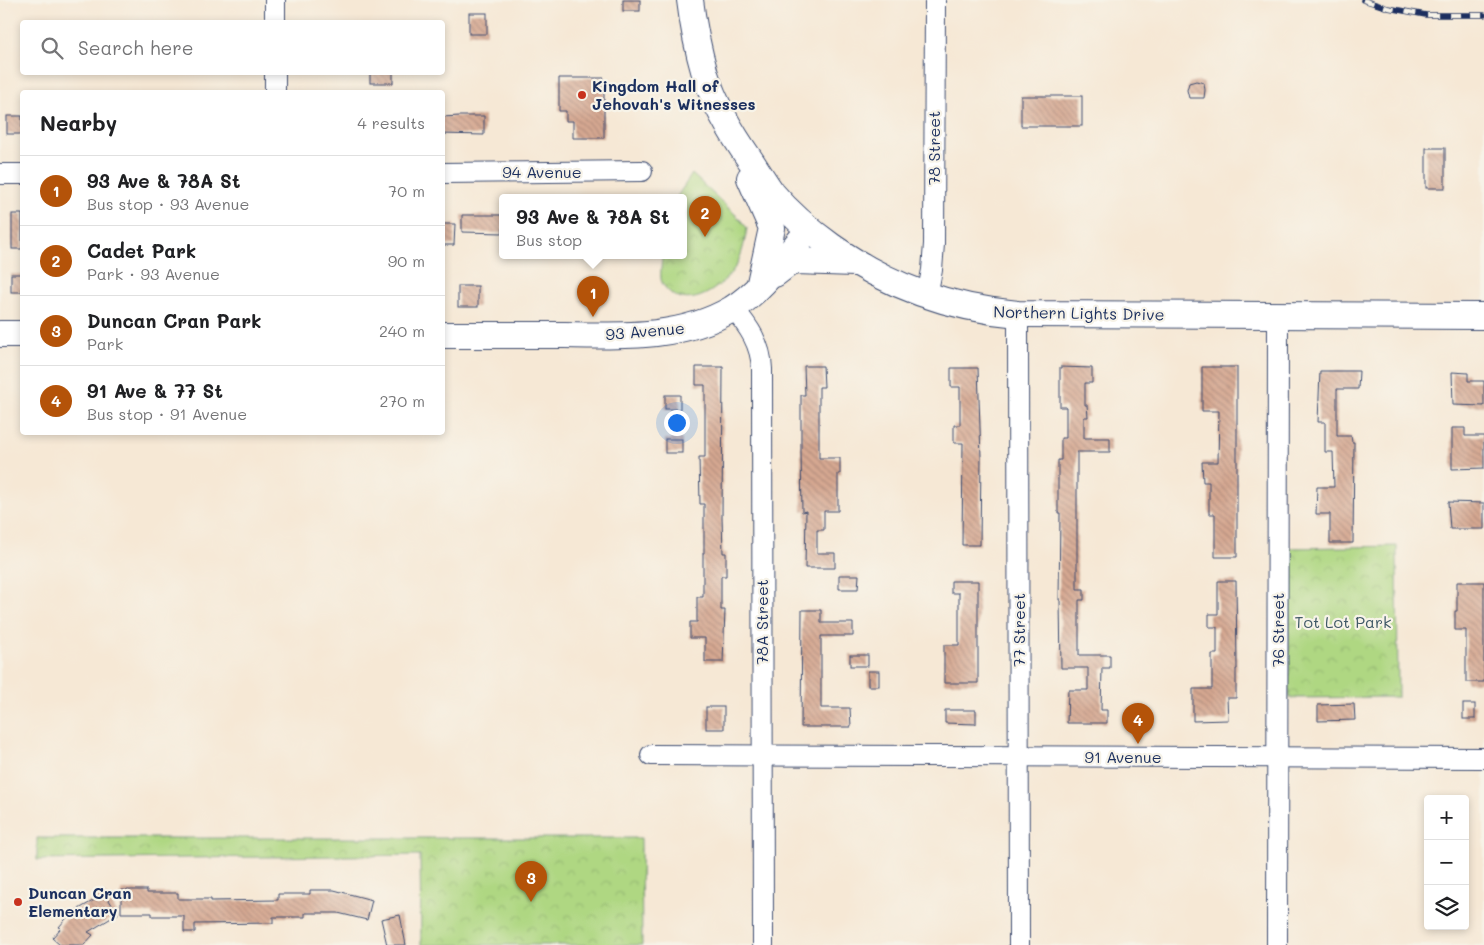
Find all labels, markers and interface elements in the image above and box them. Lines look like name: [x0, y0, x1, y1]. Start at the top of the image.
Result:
search box: [20, 20, 445, 75]
icon: search: [38, 34, 66, 62]
text: Search here: [78, 35, 194, 60]
place label: Kingdom Hall of Jehovah's Witnesses: [592, 75, 756, 114]
marker: Kingdom Hall of Jehovah's Witnesses: [576, 89, 588, 101]
text: Nearby: [40, 109, 117, 136]
street label: 78 Street: [923, 111, 944, 185]
text: 4 results: [357, 112, 425, 133]
street label: 94 Avenue: [502, 161, 582, 182]
text: 93 Ave & 78A St: [87, 168, 240, 193]
text: 1: [52, 180, 60, 201]
text: 70 m: [388, 180, 425, 201]
text: Bus stop · 93 Avenue: [87, 193, 249, 214]
popup: [499, 194, 687, 259]
pin: 2: [689, 196, 721, 237]
text: 93 Ave & 78A St: [516, 204, 670, 229]
text: Bus stop: [516, 229, 582, 250]
text: Cadet Park: [87, 238, 196, 263]
text: 2: [52, 250, 60, 271]
text: 90 m: [388, 250, 425, 271]
text: Park · 93 Avenue: [87, 263, 220, 284]
pin: 1: [577, 276, 609, 317]
street label: Northern Lights Drive: [993, 301, 1165, 324]
text: Duncan Cran Park: [87, 308, 261, 333]
street label: 93 Avenue: [605, 317, 685, 344]
text: 3: [51, 320, 61, 341]
text: 240 m: [379, 320, 425, 341]
text: Park: [87, 333, 123, 354]
text: 91 Ave & 77 St: [87, 378, 223, 403]
text: 4: [51, 390, 61, 411]
text: 270 m: [379, 390, 425, 411]
text: Bus stop · 91 Avenue: [87, 403, 247, 424]
your location: [664, 410, 690, 436]
street label: 78A Street: [751, 579, 772, 665]
street label: 77 Street: [1008, 593, 1029, 667]
street label: 76 Street: [1267, 593, 1288, 667]
park label: Tot Lot Park: [1295, 611, 1391, 632]
pin: 4: [1122, 703, 1154, 744]
street label: 91 Avenue: [1084, 746, 1162, 767]
map controls: [1424, 795, 1469, 930]
button: +: [1424, 795, 1469, 840]
button: −: [1424, 840, 1469, 885]
pin: 3: [515, 861, 547, 902]
place label: Duncan Cran Elementary: [28, 882, 131, 921]
button: layers: [1424, 885, 1469, 930]
marker: Duncan Cran Elementary: [12, 896, 24, 908]

